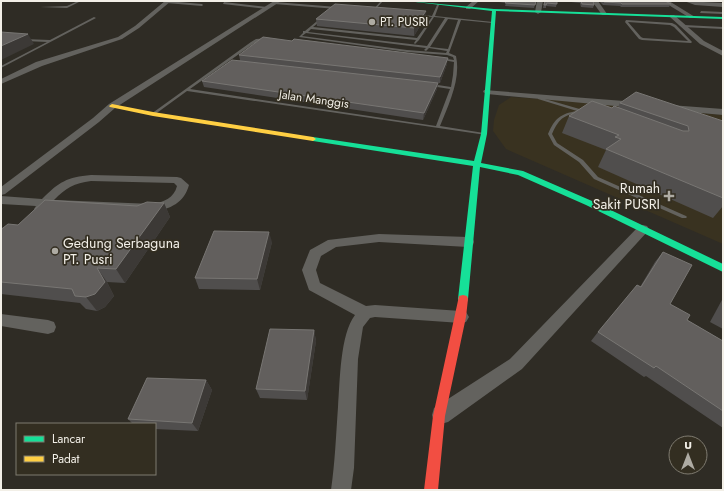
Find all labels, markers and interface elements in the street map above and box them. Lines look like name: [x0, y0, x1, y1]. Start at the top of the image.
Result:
place label: PT. PUSRI: [380, 13, 428, 31]
marker: PT. PUSRI: [367, 17, 377, 27]
street label: Jalan Manggis: [276, 85, 350, 113]
place label: Rumah Sakit PUSRI: [593, 178, 660, 214]
marker: Rumah Sakit PUSRI: [663, 190, 675, 202]
place label: Gedung Serbaguna PT. Pusri: [63, 233, 180, 269]
marker: Gedung Serbaguna PT. Pusri: [50, 246, 60, 256]
legend: [16, 423, 156, 475]
text: Lancar: [52, 430, 86, 448]
north arrow: [668, 435, 708, 475]
text: U: [684, 437, 692, 453]
text: Padat: [52, 450, 80, 468]

